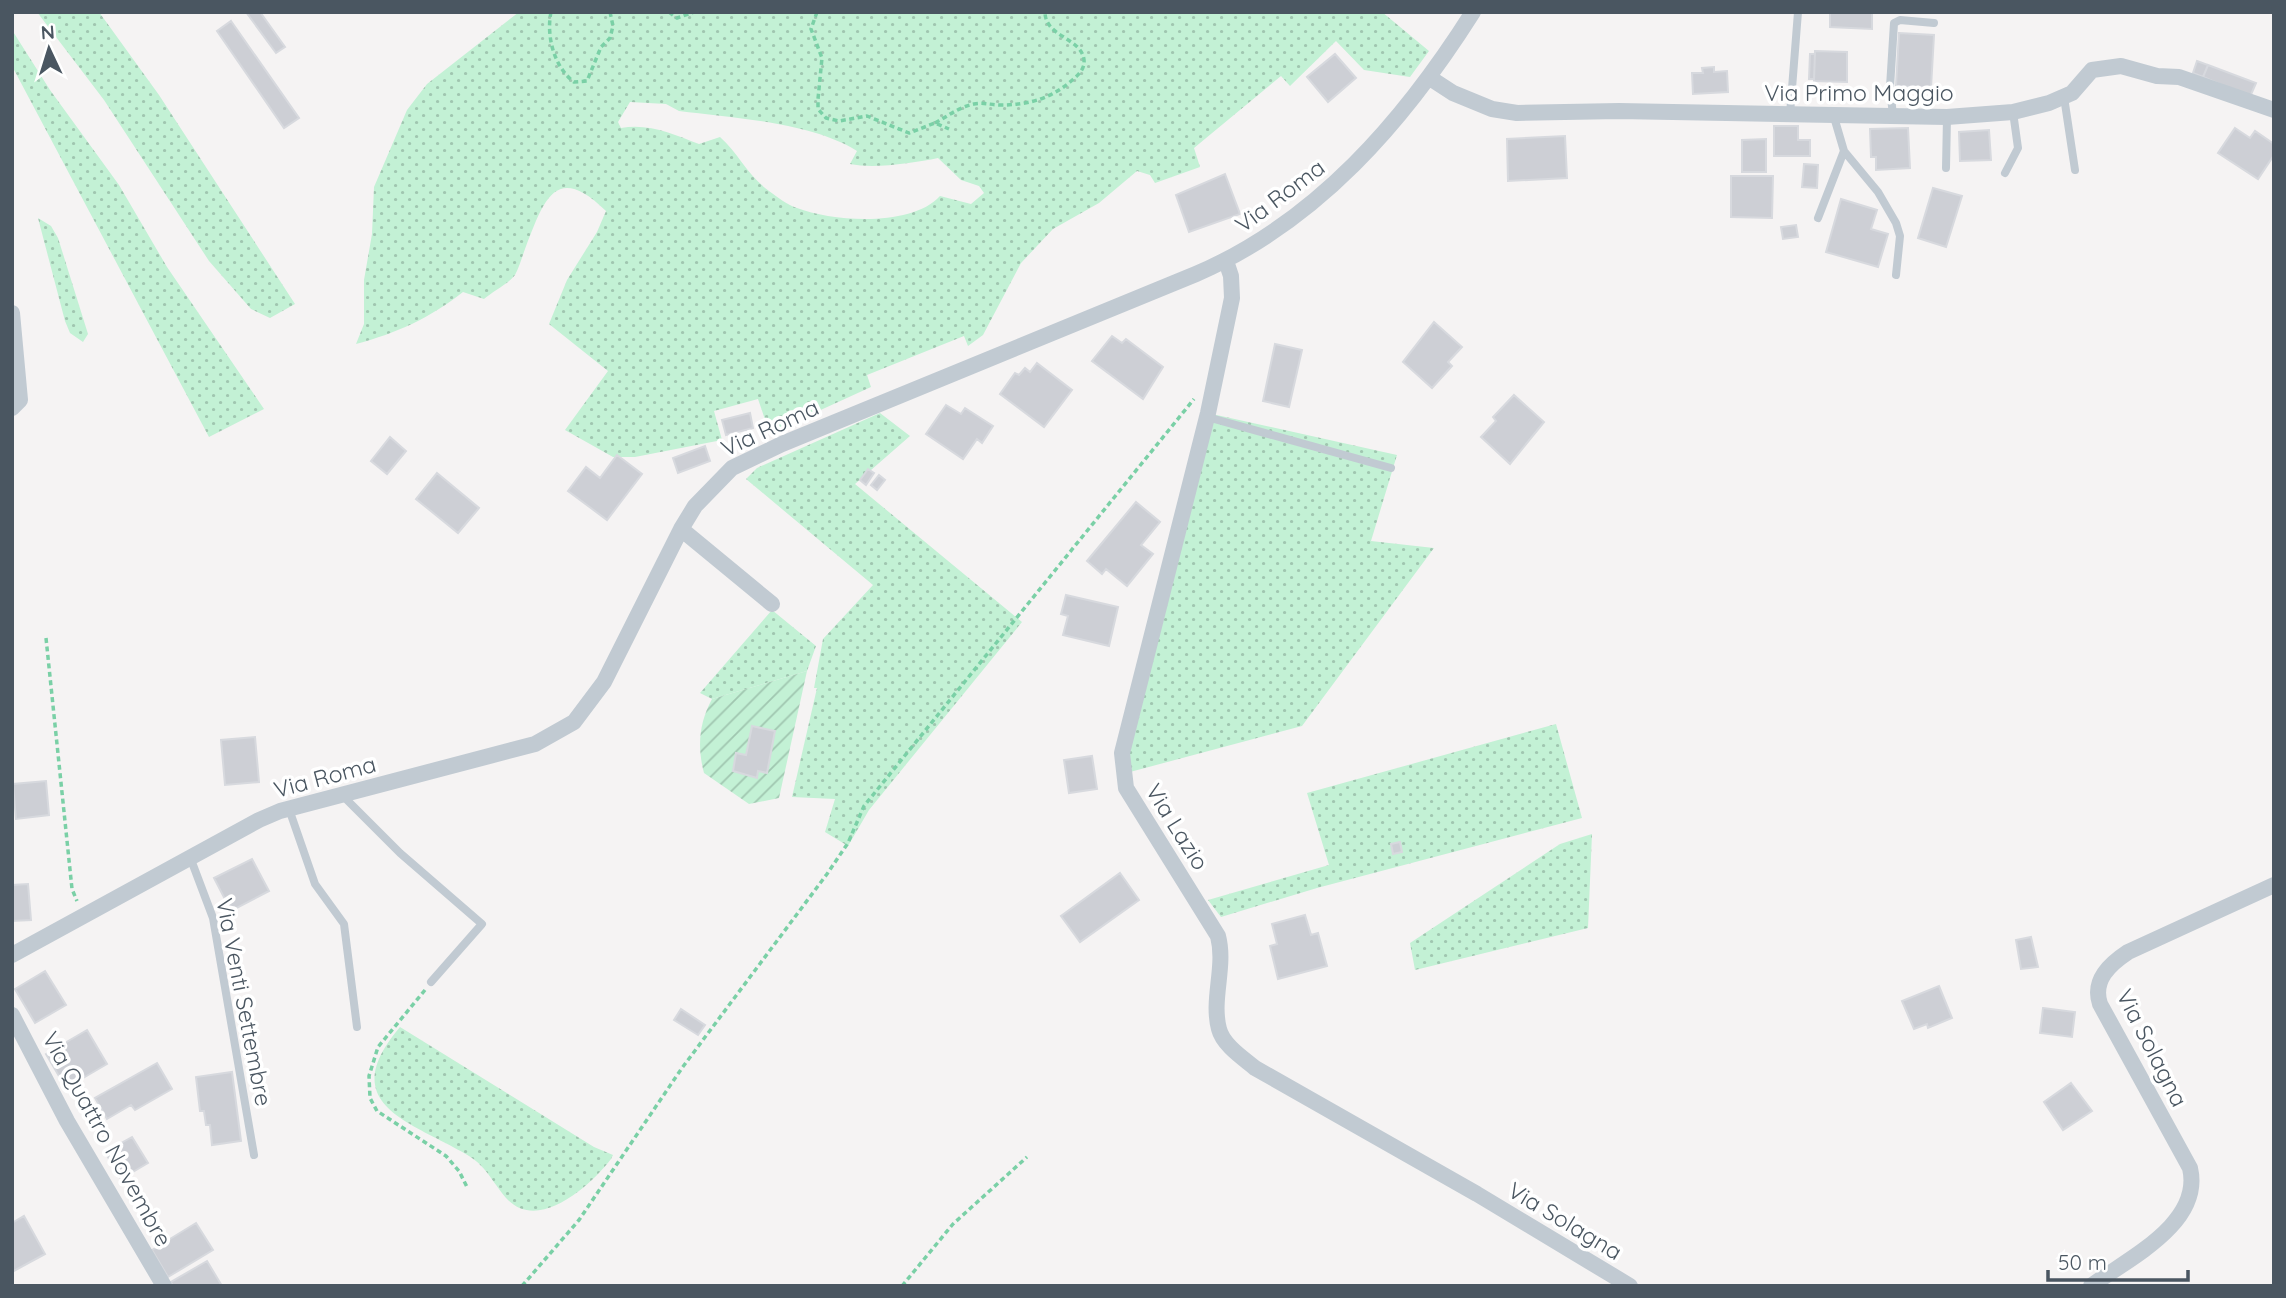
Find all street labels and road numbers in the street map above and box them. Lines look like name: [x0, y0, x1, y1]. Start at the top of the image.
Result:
street label: Via Primo Maggio: [1764, 78, 1954, 107]
street label: Via Roma: [1229, 153, 1330, 239]
street label: Via Roma: [716, 392, 823, 463]
street label: Via Roma: [271, 749, 379, 804]
street label: Via Lazio: [1140, 778, 1215, 875]
street label: Via Venti Settembre: [210, 896, 279, 1108]
street label: Via Solagna: [2110, 984, 2194, 1111]
street label: Via Quattro Novembre: [36, 1026, 179, 1251]
street label: Via Solagna: [1503, 1175, 1628, 1266]

